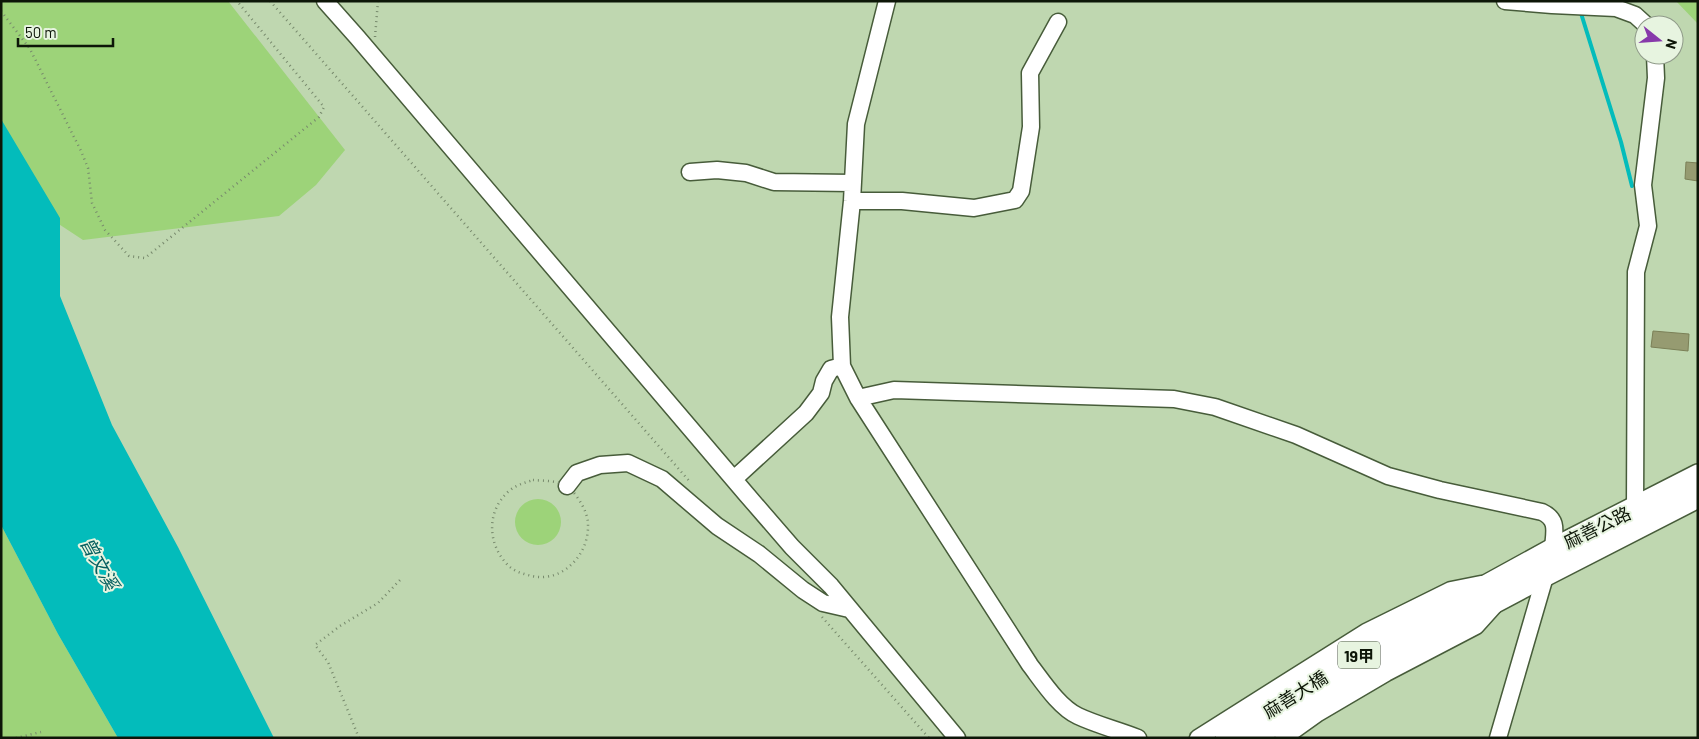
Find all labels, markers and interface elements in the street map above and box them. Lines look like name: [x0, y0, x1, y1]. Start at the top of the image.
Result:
scale bar: [18, 15, 112, 47]
north arrow: [1634, 15, 1684, 65]
text: 50 m: [25, 23, 57, 41]
text: N: [1662, 37, 1681, 51]
street label: 麻善公路: [1560, 501, 1634, 553]
water label: 曾文溪: [76, 532, 125, 596]
road number: 19甲: [1338, 642, 1380, 668]
street label: 麻善大橋: [1259, 666, 1331, 722]

